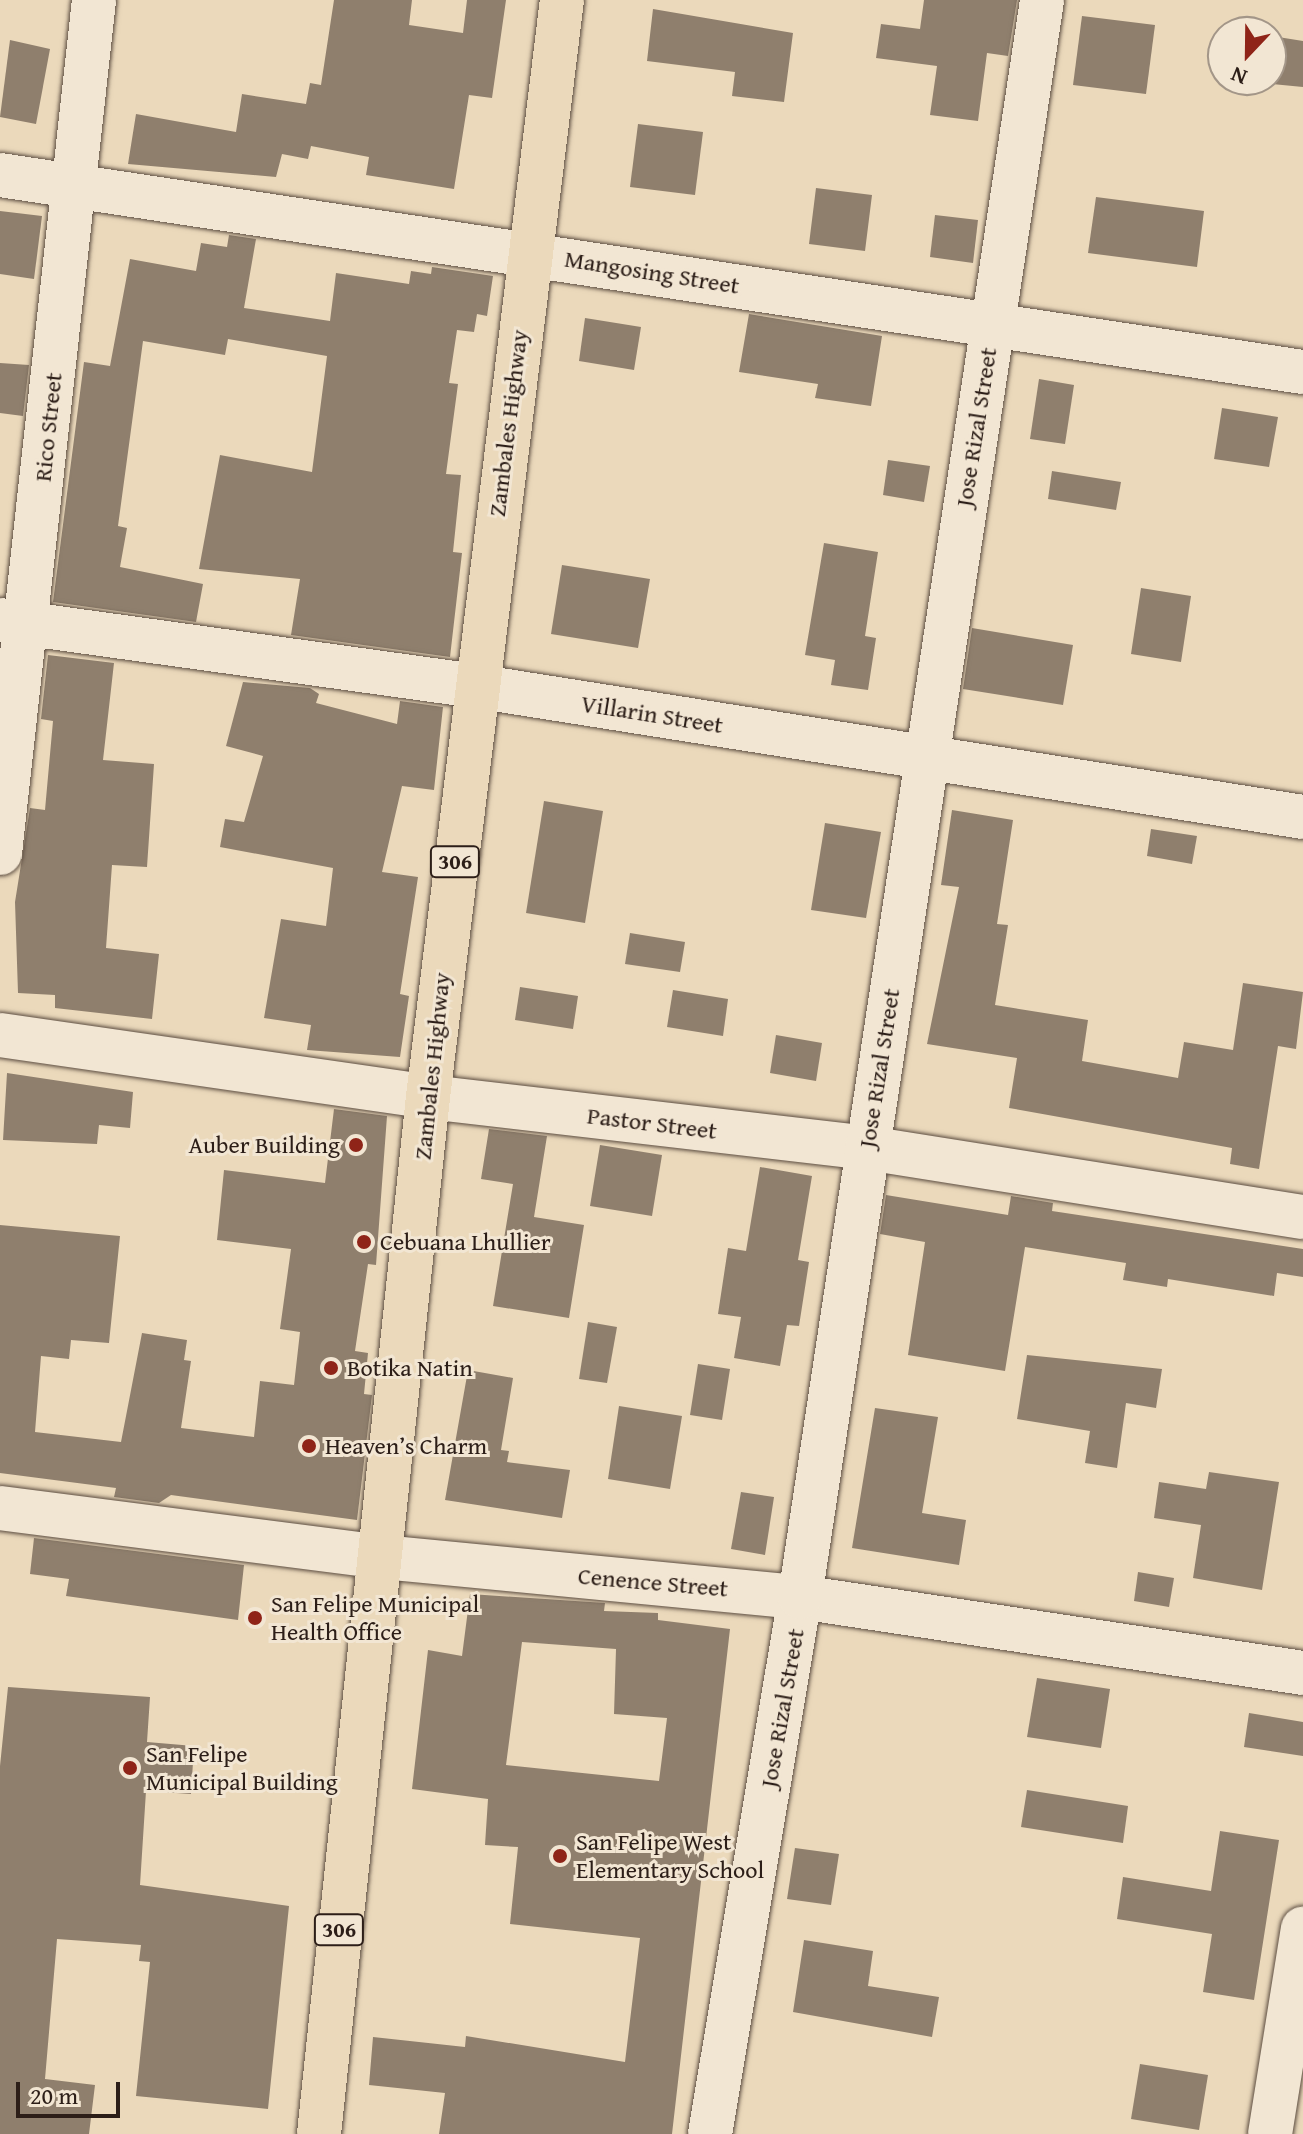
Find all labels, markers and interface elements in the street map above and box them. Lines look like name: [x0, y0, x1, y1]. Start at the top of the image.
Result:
north arrow: [1207, 16, 1287, 96]
text: N: [1226, 59, 1252, 94]
street label: Mangosing Street: [563, 244, 741, 300]
street label: Zambales Highway: [482, 328, 534, 518]
street label: Jose Rizal Street: [949, 345, 1003, 509]
street label: Rico Street: [28, 371, 68, 483]
street label: Villarin Street: [579, 689, 725, 739]
road number: 306: [429, 844, 481, 880]
street label: Zambales Highway: [408, 971, 456, 1161]
street label: Jose Rizal Street: [852, 986, 906, 1150]
street label: Pastor Street: [586, 1101, 718, 1145]
place label: Auber Building: [189, 1131, 340, 1159]
marker: Auber Building: [347, 1136, 365, 1154]
place label: Cebuana Lhullier: [380, 1228, 551, 1256]
marker: Cebuana Lhullier: [355, 1233, 373, 1251]
place label: Botika Natin: [347, 1354, 473, 1382]
marker: Botika Natin: [322, 1359, 340, 1377]
place label: Heaven’s Charm: [325, 1432, 487, 1460]
marker: Heaven’s Charm: [300, 1437, 318, 1455]
street label: Cenence Street: [577, 1561, 729, 1603]
place label: San Felipe Municipal Health Office: [271, 1590, 479, 1646]
marker: San Felipe Municipal Health Office: [246, 1609, 264, 1627]
street label: Jose Rizal Street: [754, 1626, 810, 1790]
place label: San Felipe Municipal Building: [146, 1740, 338, 1796]
marker: San Felipe Municipal Building: [121, 1759, 139, 1777]
place label: San Felipe West Elementary School: [576, 1828, 764, 1884]
marker: San Felipe West Elementary School: [551, 1847, 569, 1865]
road number: 306: [313, 1912, 365, 1948]
scale bar: [20, 2066, 124, 2116]
text: 20 m: [30, 2078, 78, 2113]

